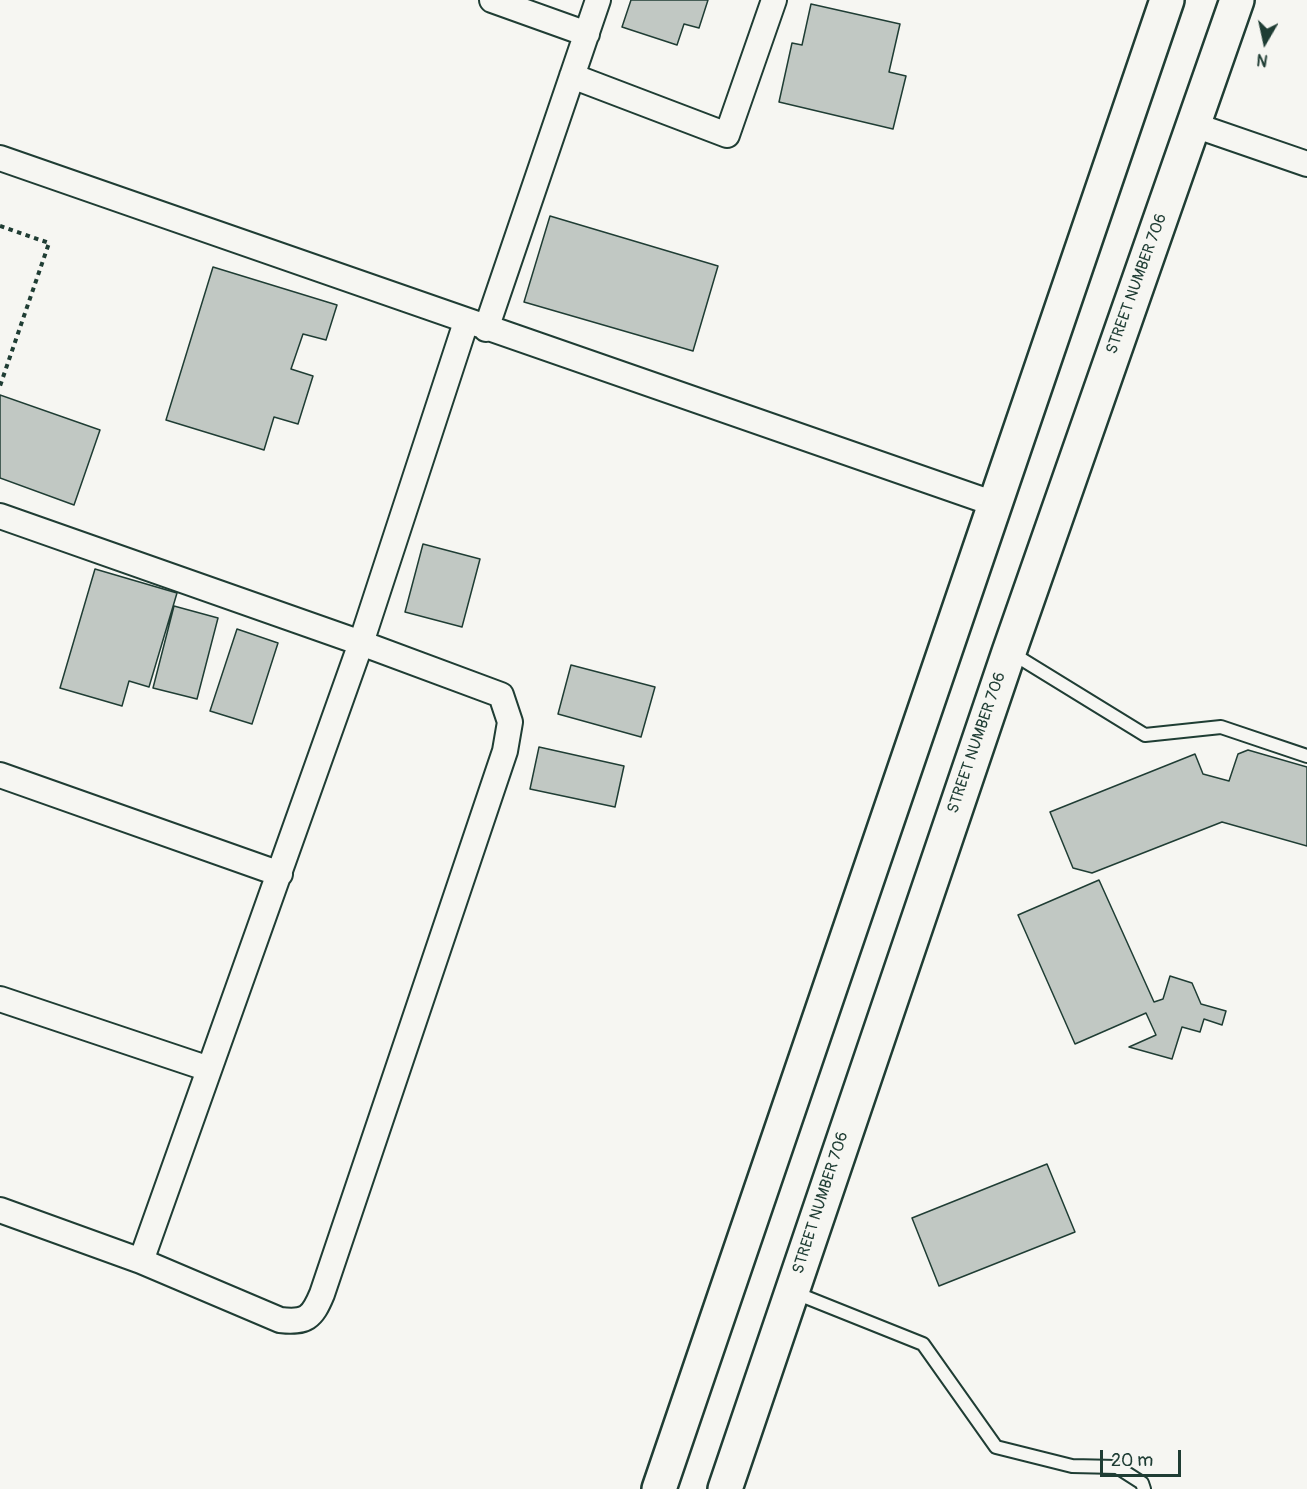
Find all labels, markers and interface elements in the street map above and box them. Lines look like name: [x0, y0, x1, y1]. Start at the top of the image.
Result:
north arrow: [1235, 12, 1295, 72]
text: N: [1255, 49, 1269, 71]
street label: STREET NUMBER 706: [1103, 211, 1171, 357]
street label: STREET NUMBER 706: [944, 670, 1010, 816]
street label: STREET NUMBER 706: [789, 1130, 853, 1276]
scale bar: [1103, 1438, 1184, 1476]
text: 20 m: [1111, 1449, 1153, 1472]

